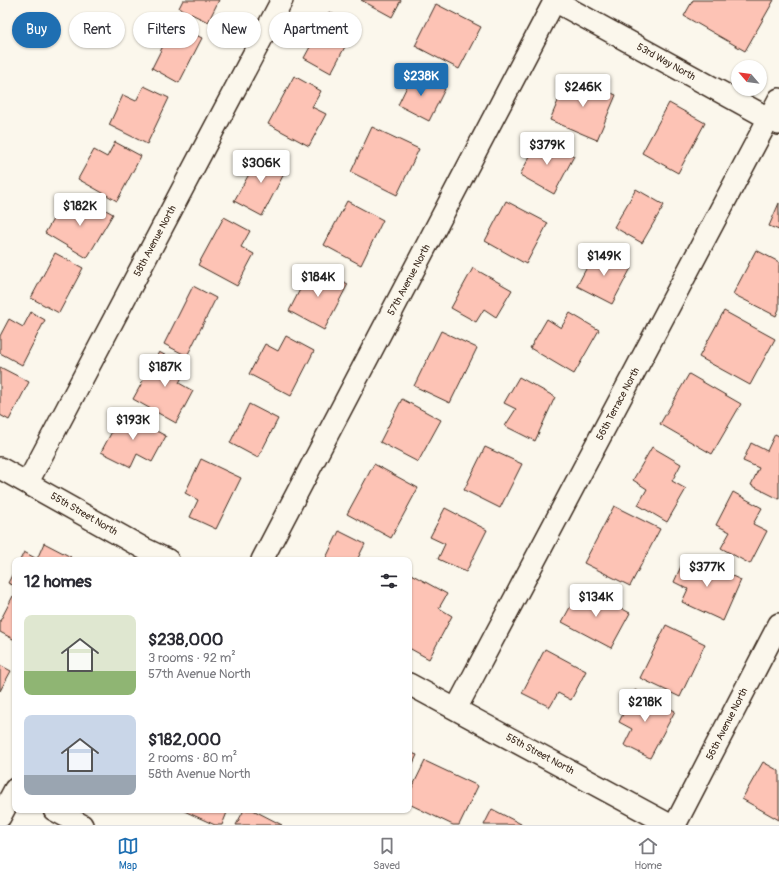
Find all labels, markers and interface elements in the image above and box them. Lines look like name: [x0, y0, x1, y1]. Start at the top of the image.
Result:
chip: Buy: [12, 12, 61, 48]
chip: Rent: [69, 12, 125, 48]
chip: Filters: [133, 12, 199, 48]
chip: New: [207, 12, 261, 48]
chip: Apartment: [269, 12, 362, 48]
street label: 53rd Way North: [634, 41, 698, 83]
north arrow: [731, 60, 767, 96]
map controls: [731, 60, 767, 96]
pin: $238K: [393, 63, 449, 97]
text: $238K: [403, 68, 439, 84]
pin: $246K: [555, 74, 611, 108]
text: $246K: [564, 79, 602, 95]
pin: $379K: [519, 132, 575, 166]
text: $379K: [529, 137, 565, 153]
pin: $306K: [233, 150, 289, 184]
text: $306K: [242, 155, 280, 171]
pin: $182K: [52, 193, 108, 227]
text: $182K: [63, 198, 97, 214]
street label: 58th Avenue North: [131, 203, 179, 279]
street label: 57th Avenue North: [385, 242, 433, 318]
pin: $149K: [576, 243, 632, 277]
text: $149K: [587, 248, 621, 264]
pin: $184K: [290, 264, 346, 298]
text: $184K: [301, 269, 335, 285]
pin: $187K: [137, 354, 193, 388]
text: $187K: [148, 359, 182, 375]
street label: 56th Terrace North: [594, 365, 642, 442]
pin: $193K: [105, 407, 161, 441]
text: $193K: [116, 412, 150, 428]
street label: 55th Street North: [48, 490, 120, 538]
pin: $377K: [679, 554, 735, 588]
text: $377K: [689, 559, 725, 575]
icon: filters: [378, 570, 400, 592]
text: 12 homes: [24, 571, 92, 592]
pin: $134K: [568, 584, 624, 618]
text: $134K: [579, 589, 613, 605]
text: $238,000: [148, 629, 223, 650]
icon: home: [56, 631, 104, 679]
text: 3 rooms · 92 m²: [148, 650, 236, 666]
text: 57th Avenue North: [148, 666, 251, 682]
street label: 56th Avenue North: [704, 686, 751, 762]
pin: $218K: [617, 689, 673, 723]
text: $218K: [628, 694, 662, 710]
text: $182,000: [148, 729, 221, 750]
icon: home: [56, 731, 104, 779]
street label: 55th Street North: [504, 731, 576, 777]
text: 2 rooms · 80 m²: [148, 750, 237, 766]
text: 58th Avenue North: [148, 766, 250, 782]
tab: Map: [117, 835, 139, 872]
tab: Saved: [373, 835, 400, 872]
tab: Home: [634, 835, 662, 872]

